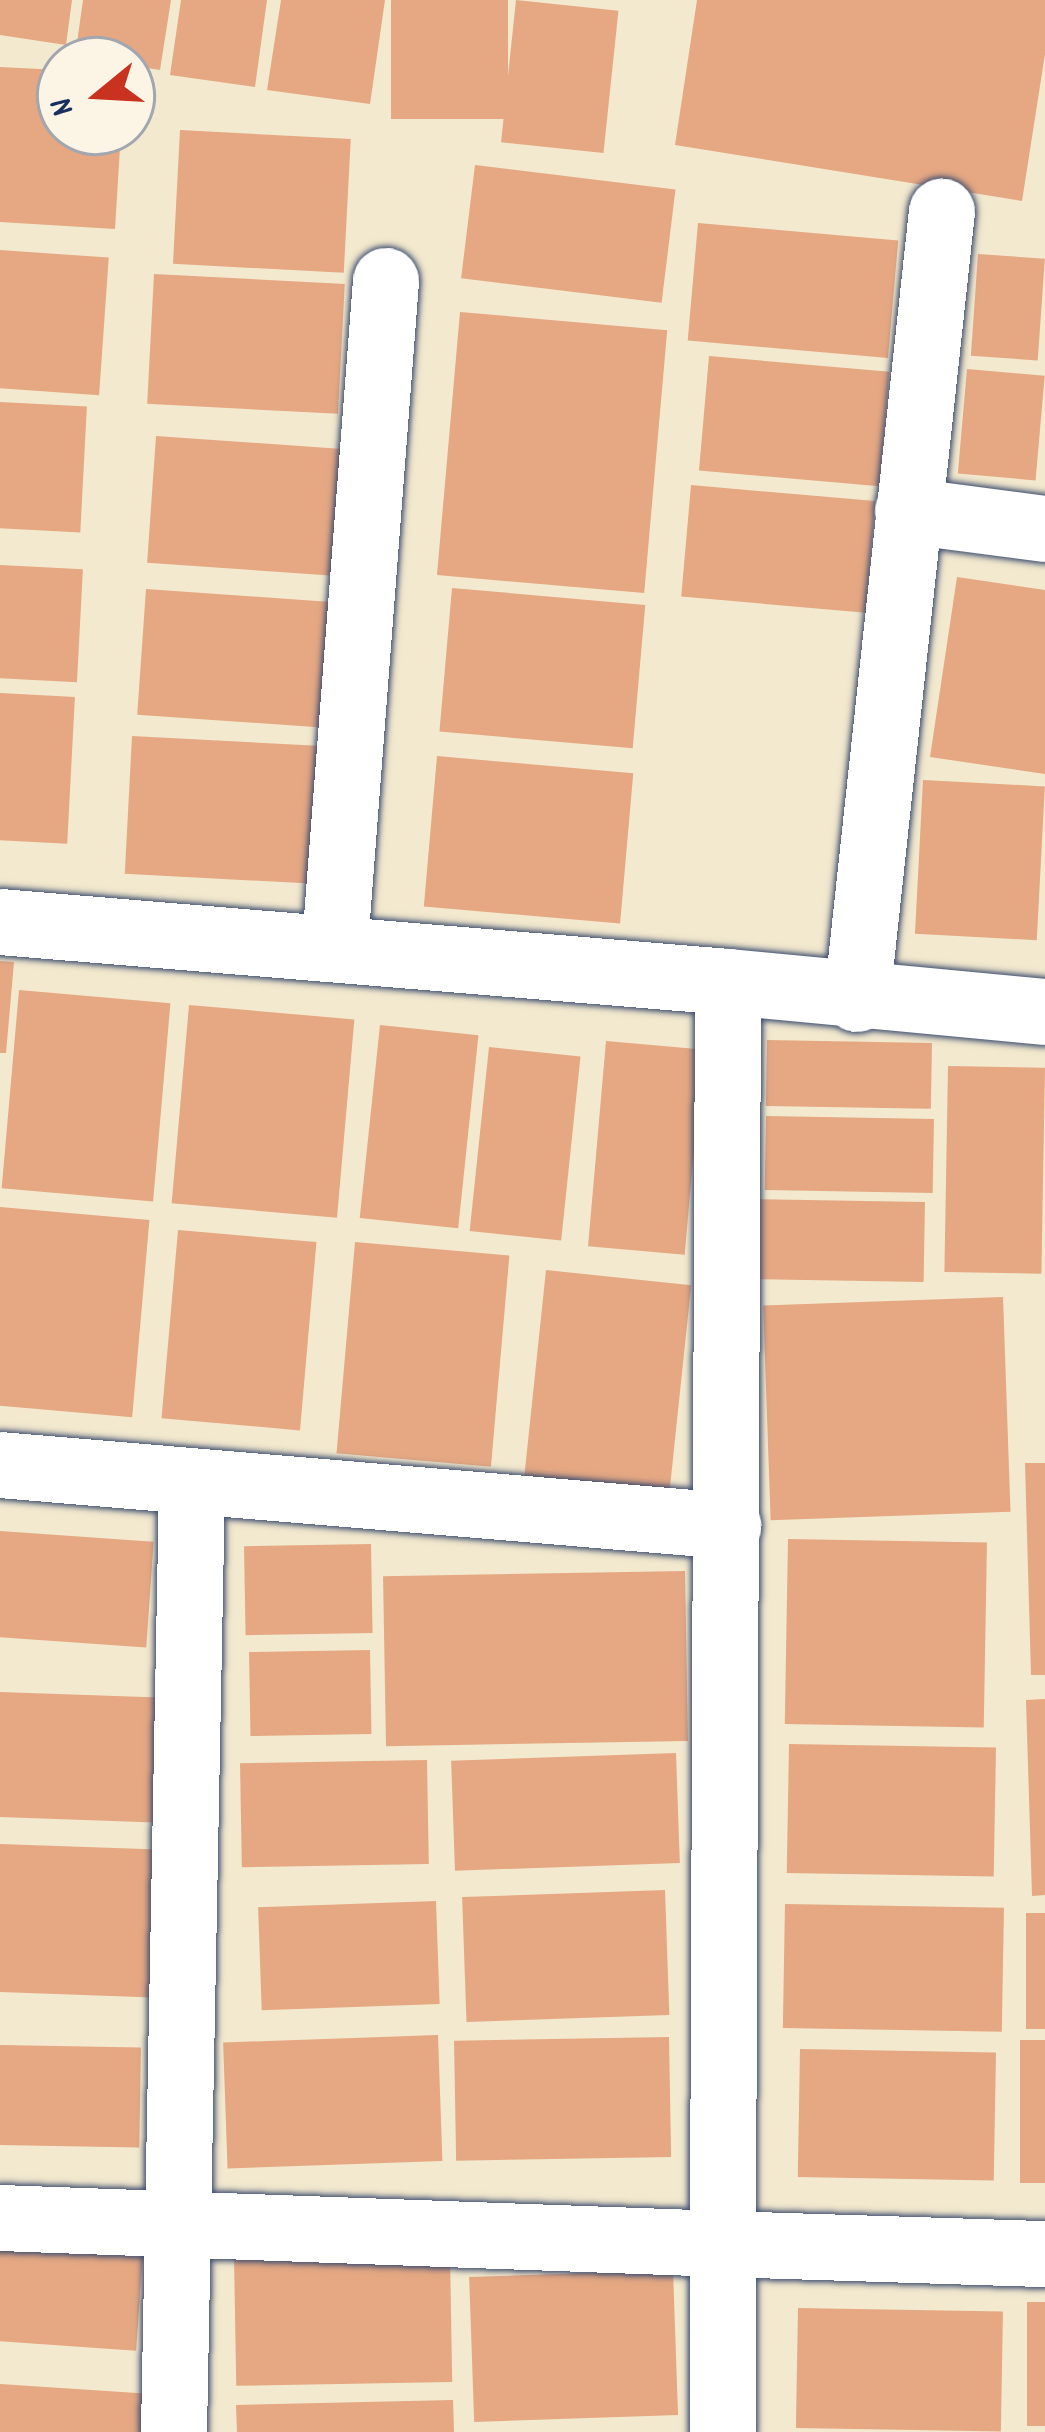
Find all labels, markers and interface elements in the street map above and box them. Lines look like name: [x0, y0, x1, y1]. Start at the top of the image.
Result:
north arrow: [36, 36, 156, 156]
text: N: [39, 91, 89, 121]

